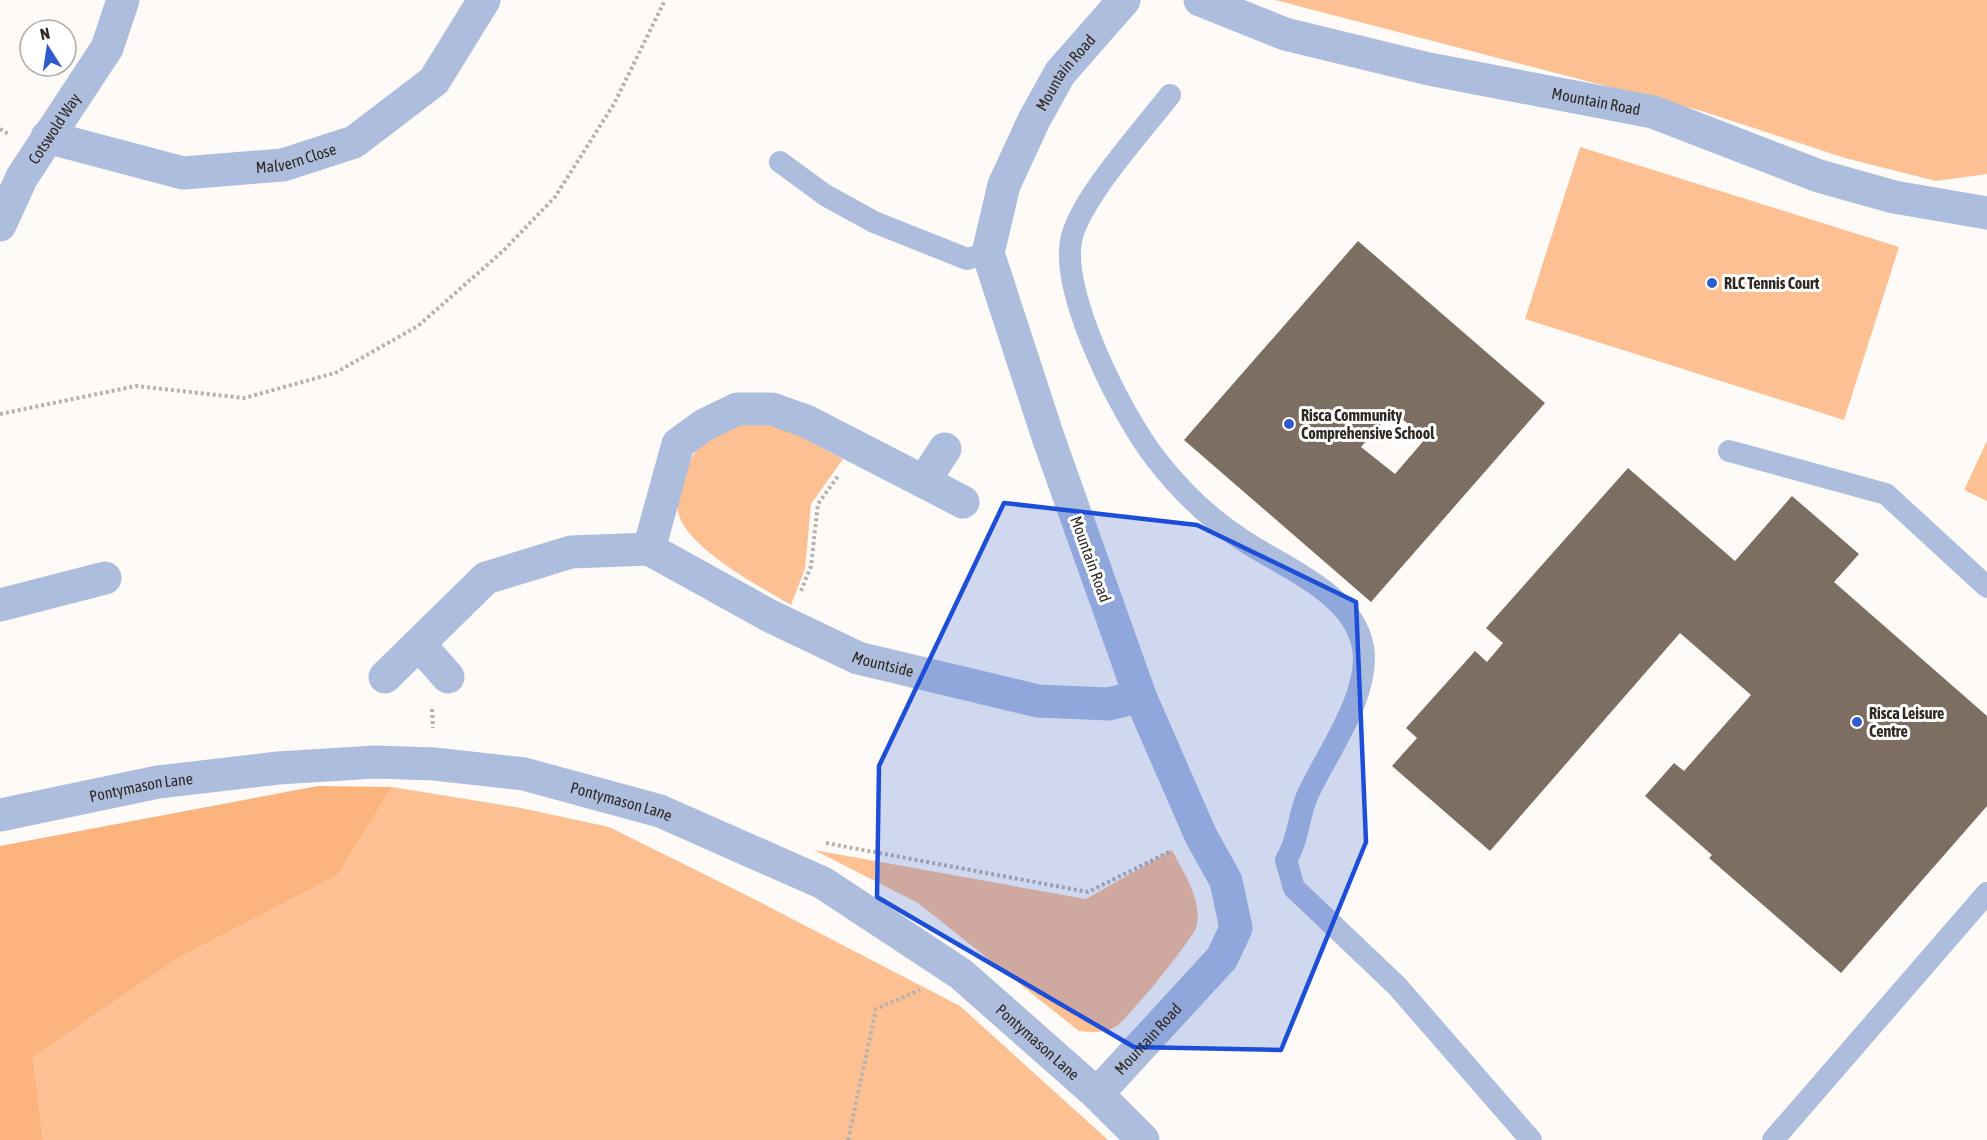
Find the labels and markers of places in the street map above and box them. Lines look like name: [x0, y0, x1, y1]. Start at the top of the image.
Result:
place label: RLC Tennis Court: [1724, 274, 1820, 292]
marker: RLC Tennis Court: [1705, 276, 1719, 290]
place label: Risca Community Comprehensive School: [1301, 406, 1435, 442]
marker: Risca Community Comprehensive School: [1282, 417, 1296, 431]
place label: Risca Leisure Centre: [1869, 704, 1944, 740]
marker: Risca Leisure Centre: [1850, 715, 1864, 729]

